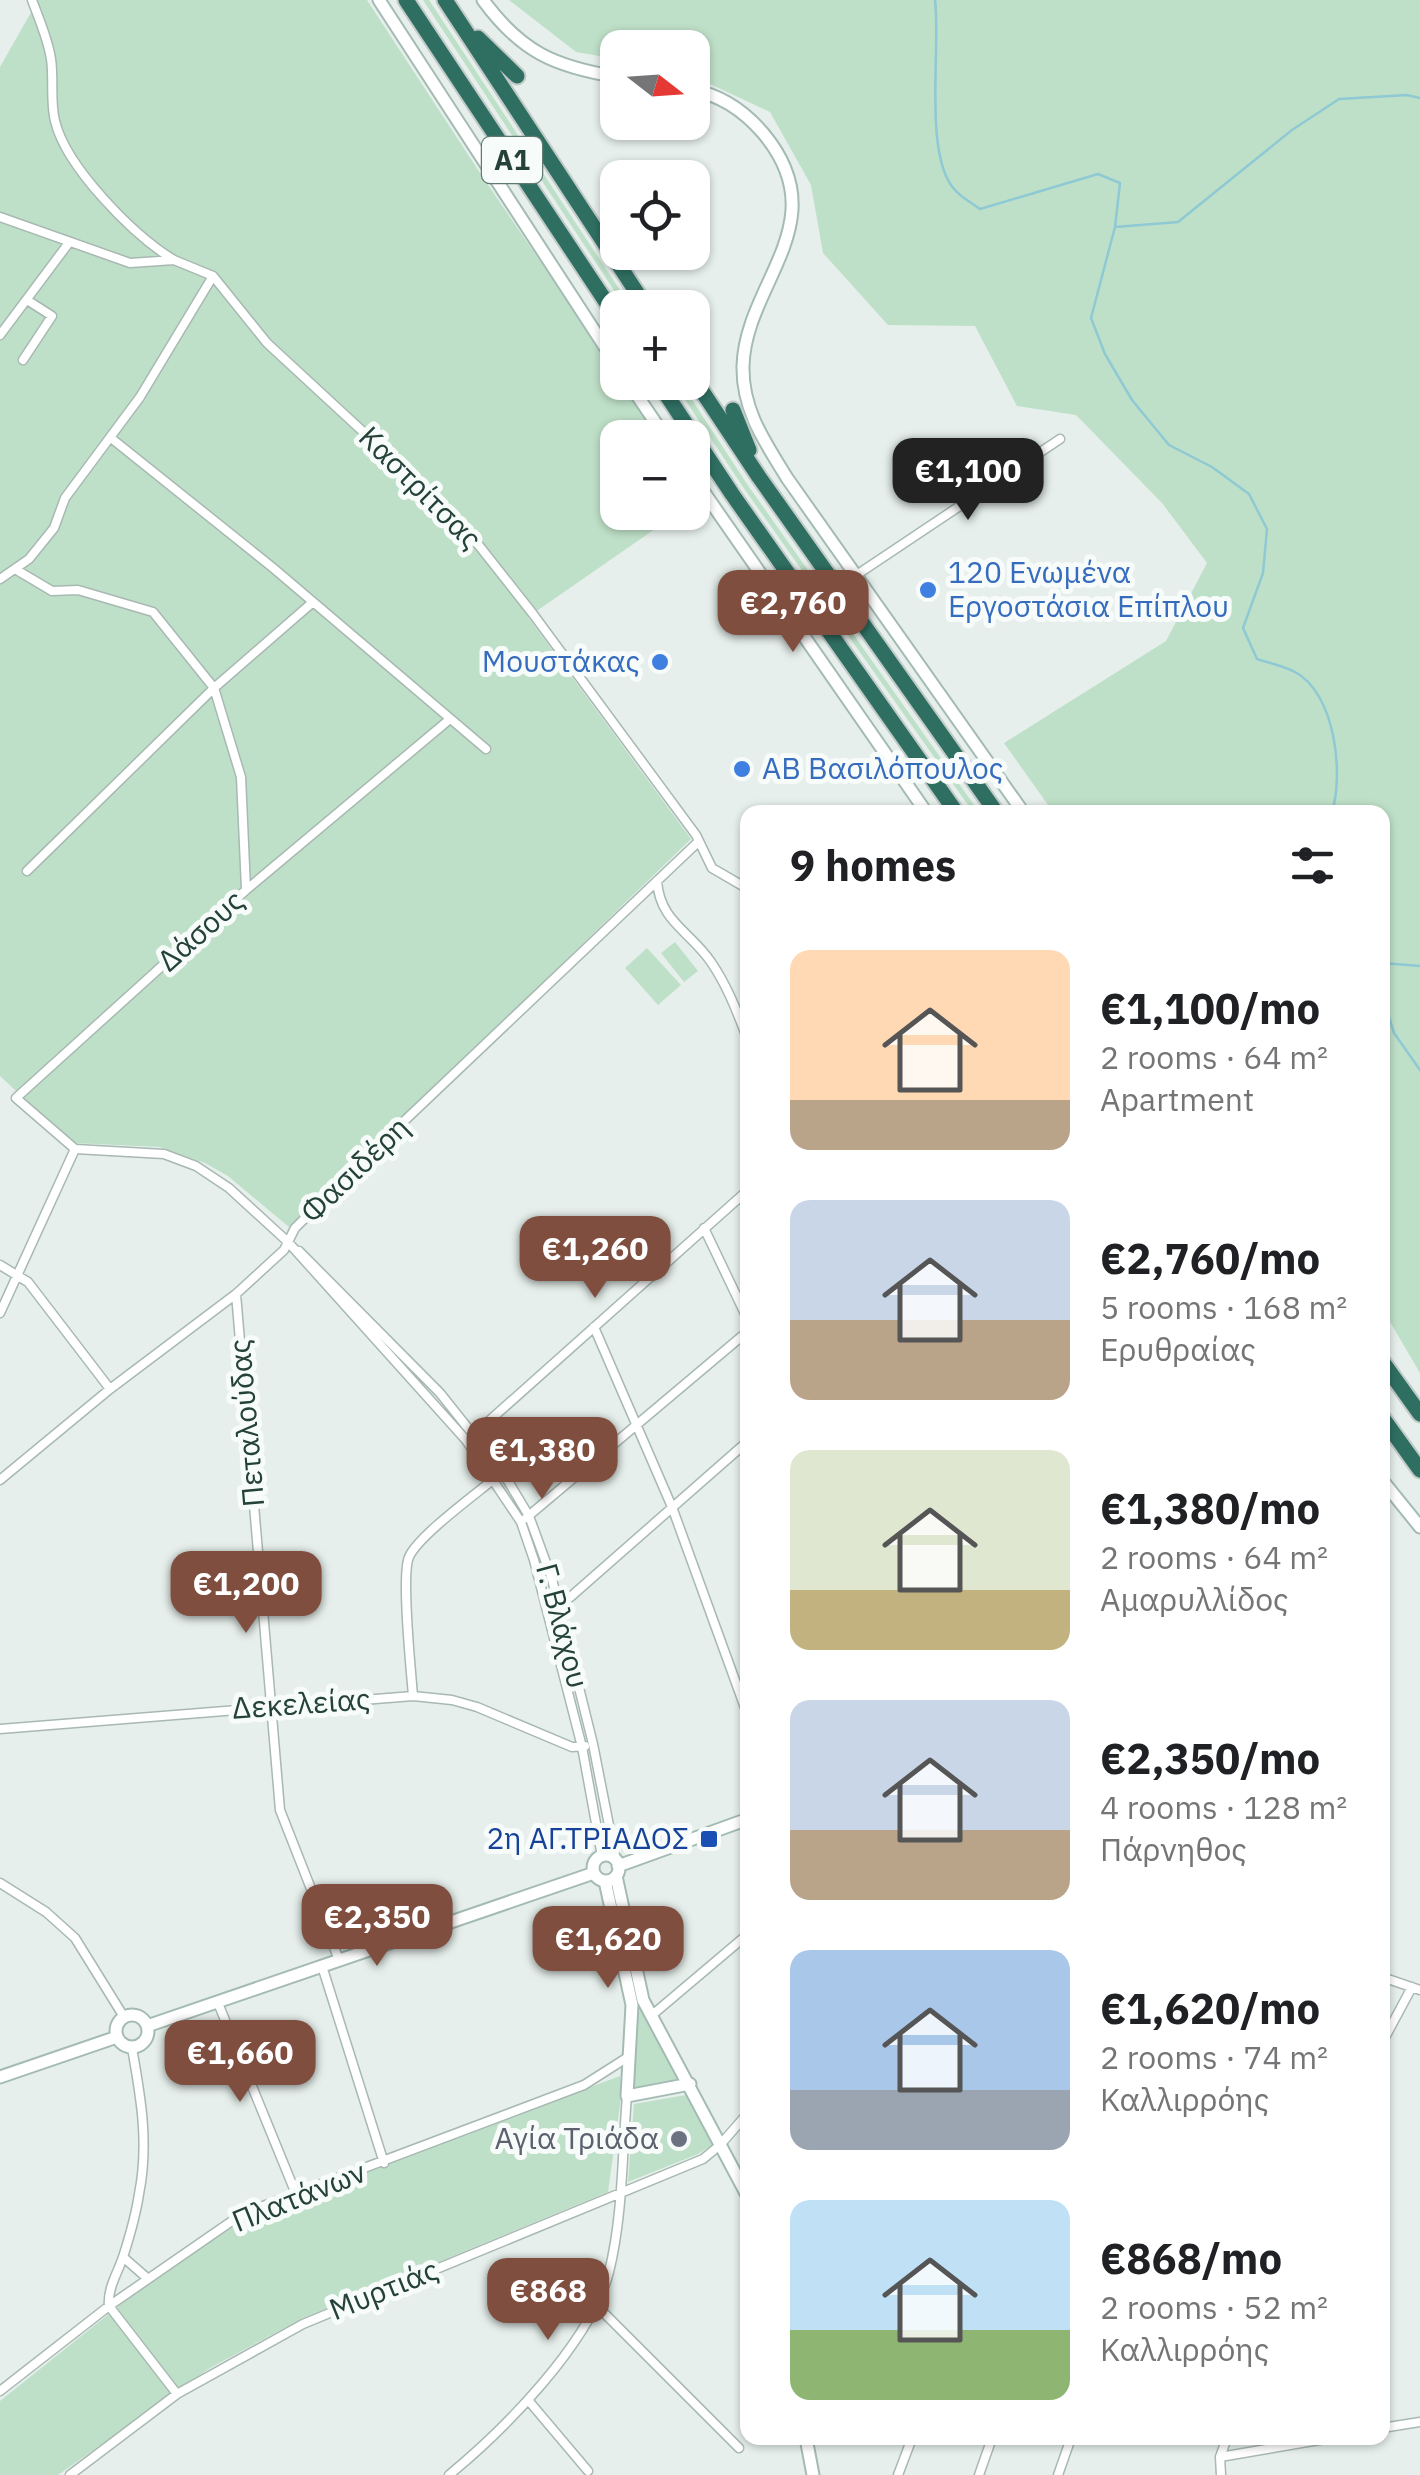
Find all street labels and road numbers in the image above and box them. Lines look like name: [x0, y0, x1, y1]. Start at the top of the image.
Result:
road number: Α1: [482, 137, 542, 183]
street label: Καστρίτσας: [351, 417, 491, 557]
street label: Δάσους: [148, 881, 252, 979]
street label: Φασιδέρη: [291, 1107, 417, 1231]
street label: Πεταλούδας: [219, 1338, 272, 1509]
street label: Γ. Βλάχου: [528, 1559, 599, 1692]
street label: Δεκελείας: [230, 1678, 371, 1727]
street label: Πλατάνων: [226, 2151, 371, 2240]
street label: Μυρτιάς: [323, 2249, 444, 2328]

